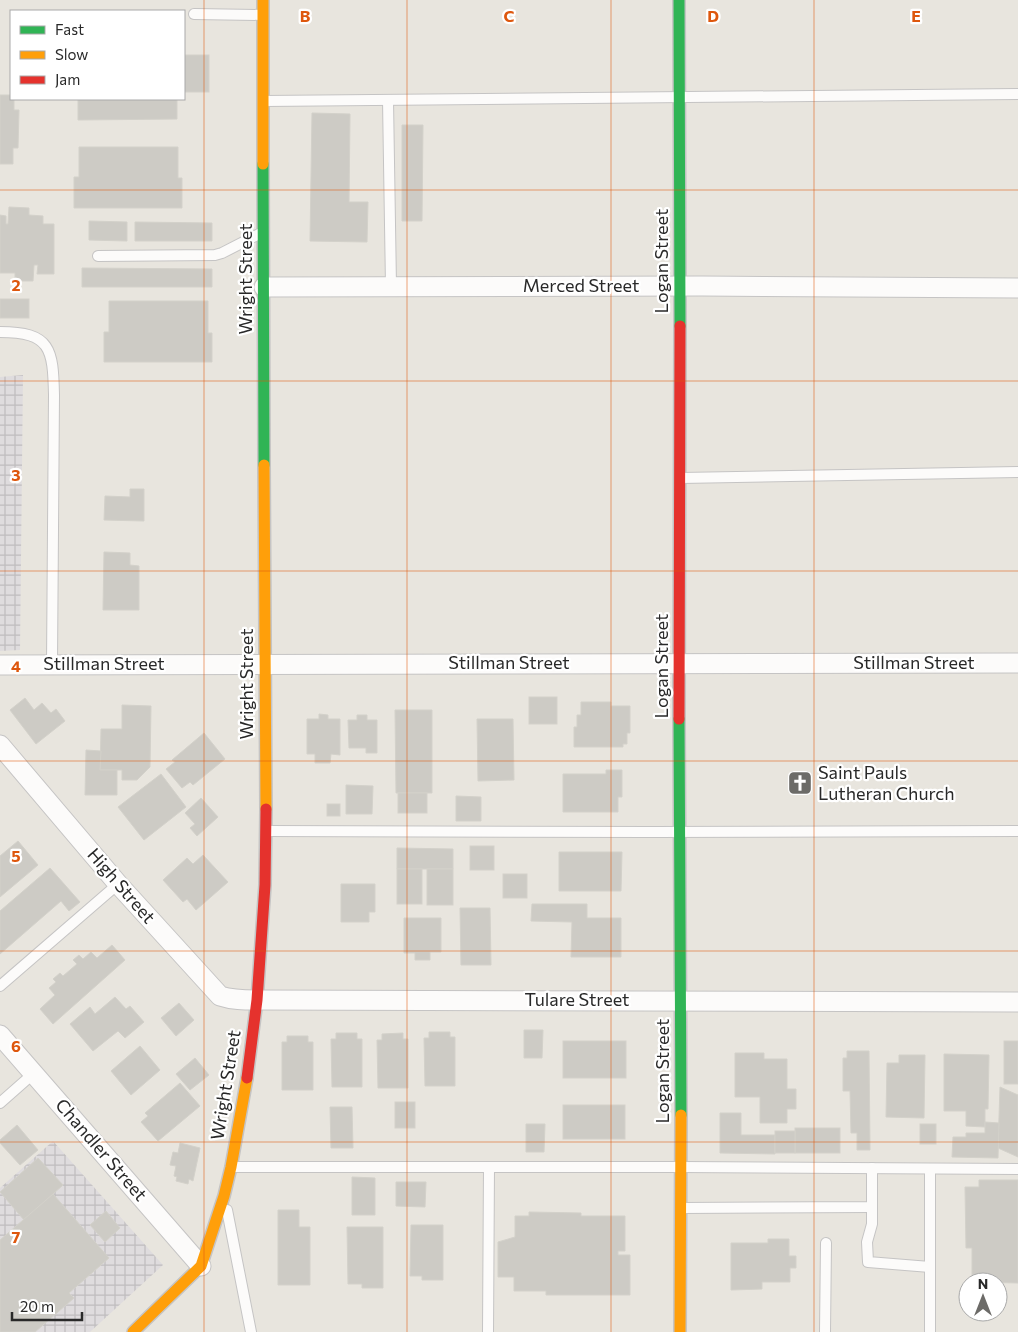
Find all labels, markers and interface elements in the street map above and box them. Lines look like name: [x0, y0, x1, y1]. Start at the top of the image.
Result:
text: B: [300, 6, 311, 25]
text: C: [504, 6, 515, 25]
text: D: [707, 6, 719, 25]
text: E: [911, 6, 921, 25]
legend: [10, 10, 185, 100]
text: Fast: [55, 20, 84, 38]
text: Slow: [55, 45, 88, 63]
text: Jam: [55, 70, 80, 88]
street label: Logan Street: [650, 209, 672, 313]
street label: Wright Street: [234, 223, 256, 335]
street label: Merced Street: [523, 274, 639, 296]
text: 2: [11, 275, 21, 294]
text: 3: [11, 465, 21, 484]
street label: Logan Street: [650, 614, 672, 718]
street label: Wright Street: [235, 628, 257, 740]
street label: Stillman Street: [448, 651, 570, 673]
street label: Stillman Street: [853, 651, 975, 673]
street label: Stillman Street: [43, 652, 165, 674]
text: 4: [11, 656, 21, 675]
place label: Saint Pauls Lutheran Church: [818, 761, 955, 804]
church icon: Saint Pauls Lutheran Church: [787, 770, 813, 796]
street label: High Street: [83, 843, 160, 927]
text: 5: [11, 846, 21, 865]
street label: Tulare Street: [525, 988, 629, 1010]
street label: Logan Street: [651, 1019, 673, 1123]
street label: Wright Street: [205, 1028, 245, 1141]
text: 6: [11, 1036, 21, 1055]
street label: Chandler Street: [51, 1094, 152, 1205]
text: 7: [12, 1227, 21, 1246]
north arrow: [958, 1272, 1008, 1322]
text: N: [978, 1275, 988, 1292]
scale bar: [12, 1290, 82, 1322]
text: 20 m: [20, 1297, 54, 1315]

